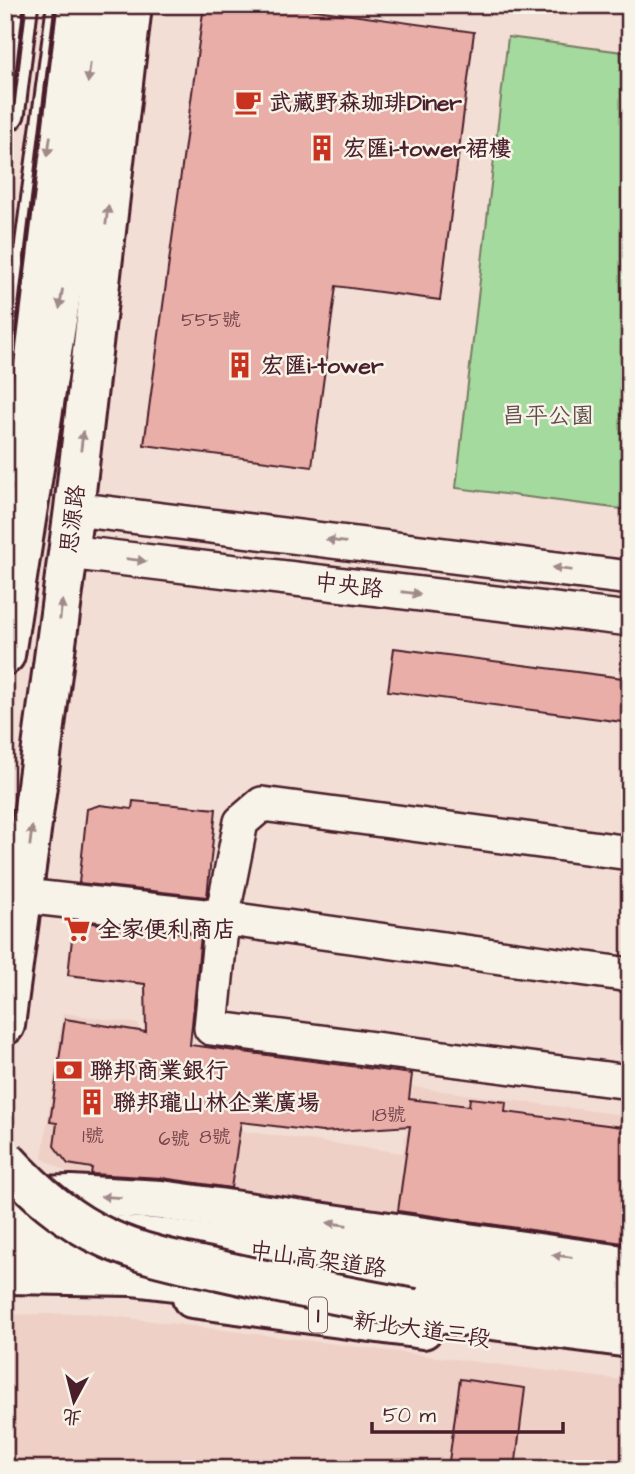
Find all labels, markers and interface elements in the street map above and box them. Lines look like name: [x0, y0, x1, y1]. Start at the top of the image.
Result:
one-way arrow: [84, 62, 95, 84]
cafe icon: 武藏野森珈琲Diner: [233, 87, 263, 117]
place label: 武藏野森珈琲Diner: [269, 87, 462, 119]
building icon: 宏匯i-tower裙樓: [307, 133, 337, 163]
place label: 宏匯i-tower裙樓: [343, 133, 512, 165]
one-way arrow: [43, 135, 54, 157]
one-way arrow: [102, 204, 113, 226]
one-way arrow: [55, 288, 66, 310]
house number: 555號: [181, 307, 241, 334]
building icon: 宏匯i-tower: [225, 350, 255, 380]
place label: 宏匯i-tower: [261, 350, 384, 382]
park label: 昌平公園: [502, 400, 594, 432]
one-way arrow: [76, 430, 87, 452]
street label: 思源路: [53, 483, 93, 555]
one-way arrow: [325, 536, 347, 547]
one-way arrow: [125, 554, 147, 565]
one-way arrow: [551, 564, 573, 575]
street label: 中央路: [313, 566, 385, 606]
one-way arrow: [400, 587, 422, 598]
one-way arrow: [55, 599, 66, 621]
one-way arrow: [26, 824, 37, 846]
supermarket icon: 全家便利商店: [62, 914, 92, 944]
place label: 全家便利商店: [98, 914, 236, 946]
bank icon: 聯邦商業銀行: [54, 1055, 84, 1085]
place label: 聯邦商業銀行: [90, 1055, 228, 1087]
building icon: 聯邦瓏山林企業廣場: [77, 1087, 107, 1117]
place label: 聯邦瓏山林企業廣場: [113, 1087, 320, 1119]
house number: 18號: [372, 1102, 406, 1129]
house number: 1號: [82, 1123, 104, 1150]
house number: 8號: [199, 1124, 231, 1151]
house number: 6號: [159, 1126, 189, 1153]
one-way arrow: [100, 1191, 122, 1202]
one-way arrow: [326, 1219, 348, 1230]
street label: 中山高架道路: [247, 1235, 388, 1285]
one-way arrow: [551, 1250, 573, 1261]
road number: 1: [309, 1298, 327, 1332]
street label: 新北大道三段: [351, 1305, 492, 1355]
north arrow: [38, 1366, 108, 1436]
scale bar: [372, 1390, 563, 1434]
text: 50 m: [383, 1401, 437, 1430]
text: 北: [61, 1402, 83, 1431]

